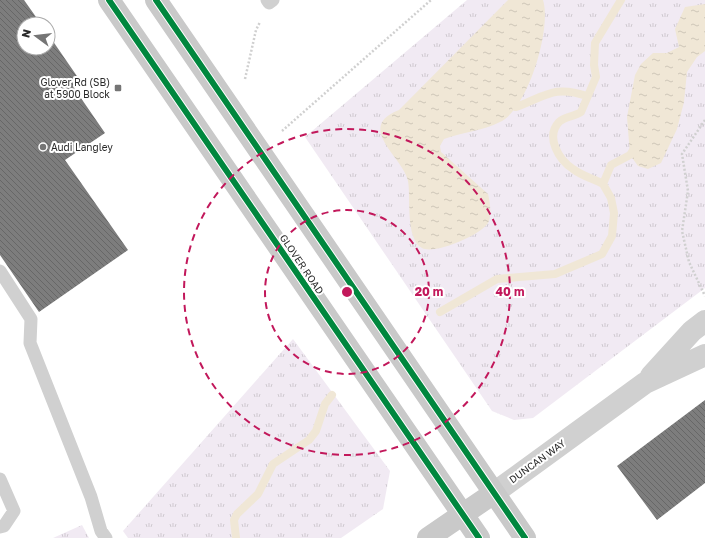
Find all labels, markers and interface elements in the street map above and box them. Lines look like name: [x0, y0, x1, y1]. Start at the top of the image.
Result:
north arrow: [16, 16, 56, 56]
text: N: [18, 28, 33, 39]
place label: Glover Rd (SB) at 5900 Block: [40, 76, 110, 100]
marker: Glover Rd (SB) at 5900 Block: [113, 83, 123, 93]
place label: Audi Langley: [51, 141, 113, 153]
marker: Audi Langley: [38, 142, 48, 152]
street label: GLOVER ROAD: [278, 232, 326, 296]
text: 20 m: [415, 284, 443, 299]
text: 40 m: [496, 284, 524, 299]
centre of rings: [340, 285, 354, 299]
street label: DUNCAN WAY: [507, 436, 568, 485]

